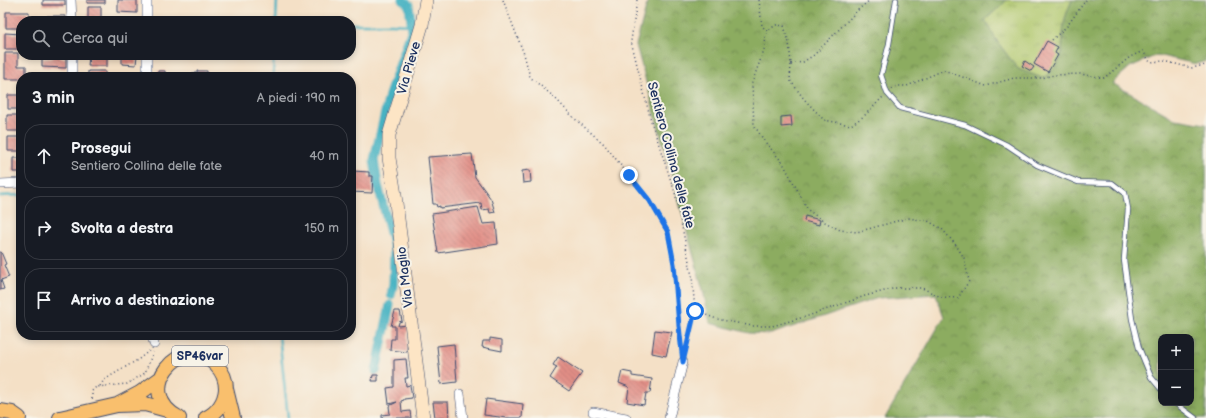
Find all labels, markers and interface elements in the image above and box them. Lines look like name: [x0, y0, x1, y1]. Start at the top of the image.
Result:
search box: [16, 16, 356, 60]
icon: search: [30, 27, 52, 49]
text: Cerca qui: [62, 29, 128, 48]
street label: Via Pieve: [394, 39, 424, 96]
street label: Sentiero Collina delle fate: [644, 80, 698, 230]
text: 3 min: [32, 88, 75, 108]
text: A piedi · 190 m: [257, 90, 340, 106]
text: Prosegui: [71, 139, 131, 158]
icon: ahead: [33, 145, 55, 167]
text: 40 m: [309, 148, 339, 164]
text: Sentiero Collina delle fate: [71, 158, 222, 174]
route end: [620, 166, 638, 184]
icon: right: [33, 217, 55, 239]
text: Svolta a destra: [71, 219, 173, 238]
text: 150 m: [305, 220, 339, 236]
street label: Via Maglio: [393, 246, 417, 308]
icon: arrive: [33, 289, 55, 311]
text: Arrivo a destinazione: [71, 291, 215, 310]
route start: [686, 302, 704, 320]
map controls: [1158, 334, 1194, 406]
button: +: [1158, 334, 1194, 370]
road number: SP46var: [172, 346, 228, 366]
button: −: [1158, 370, 1194, 406]

